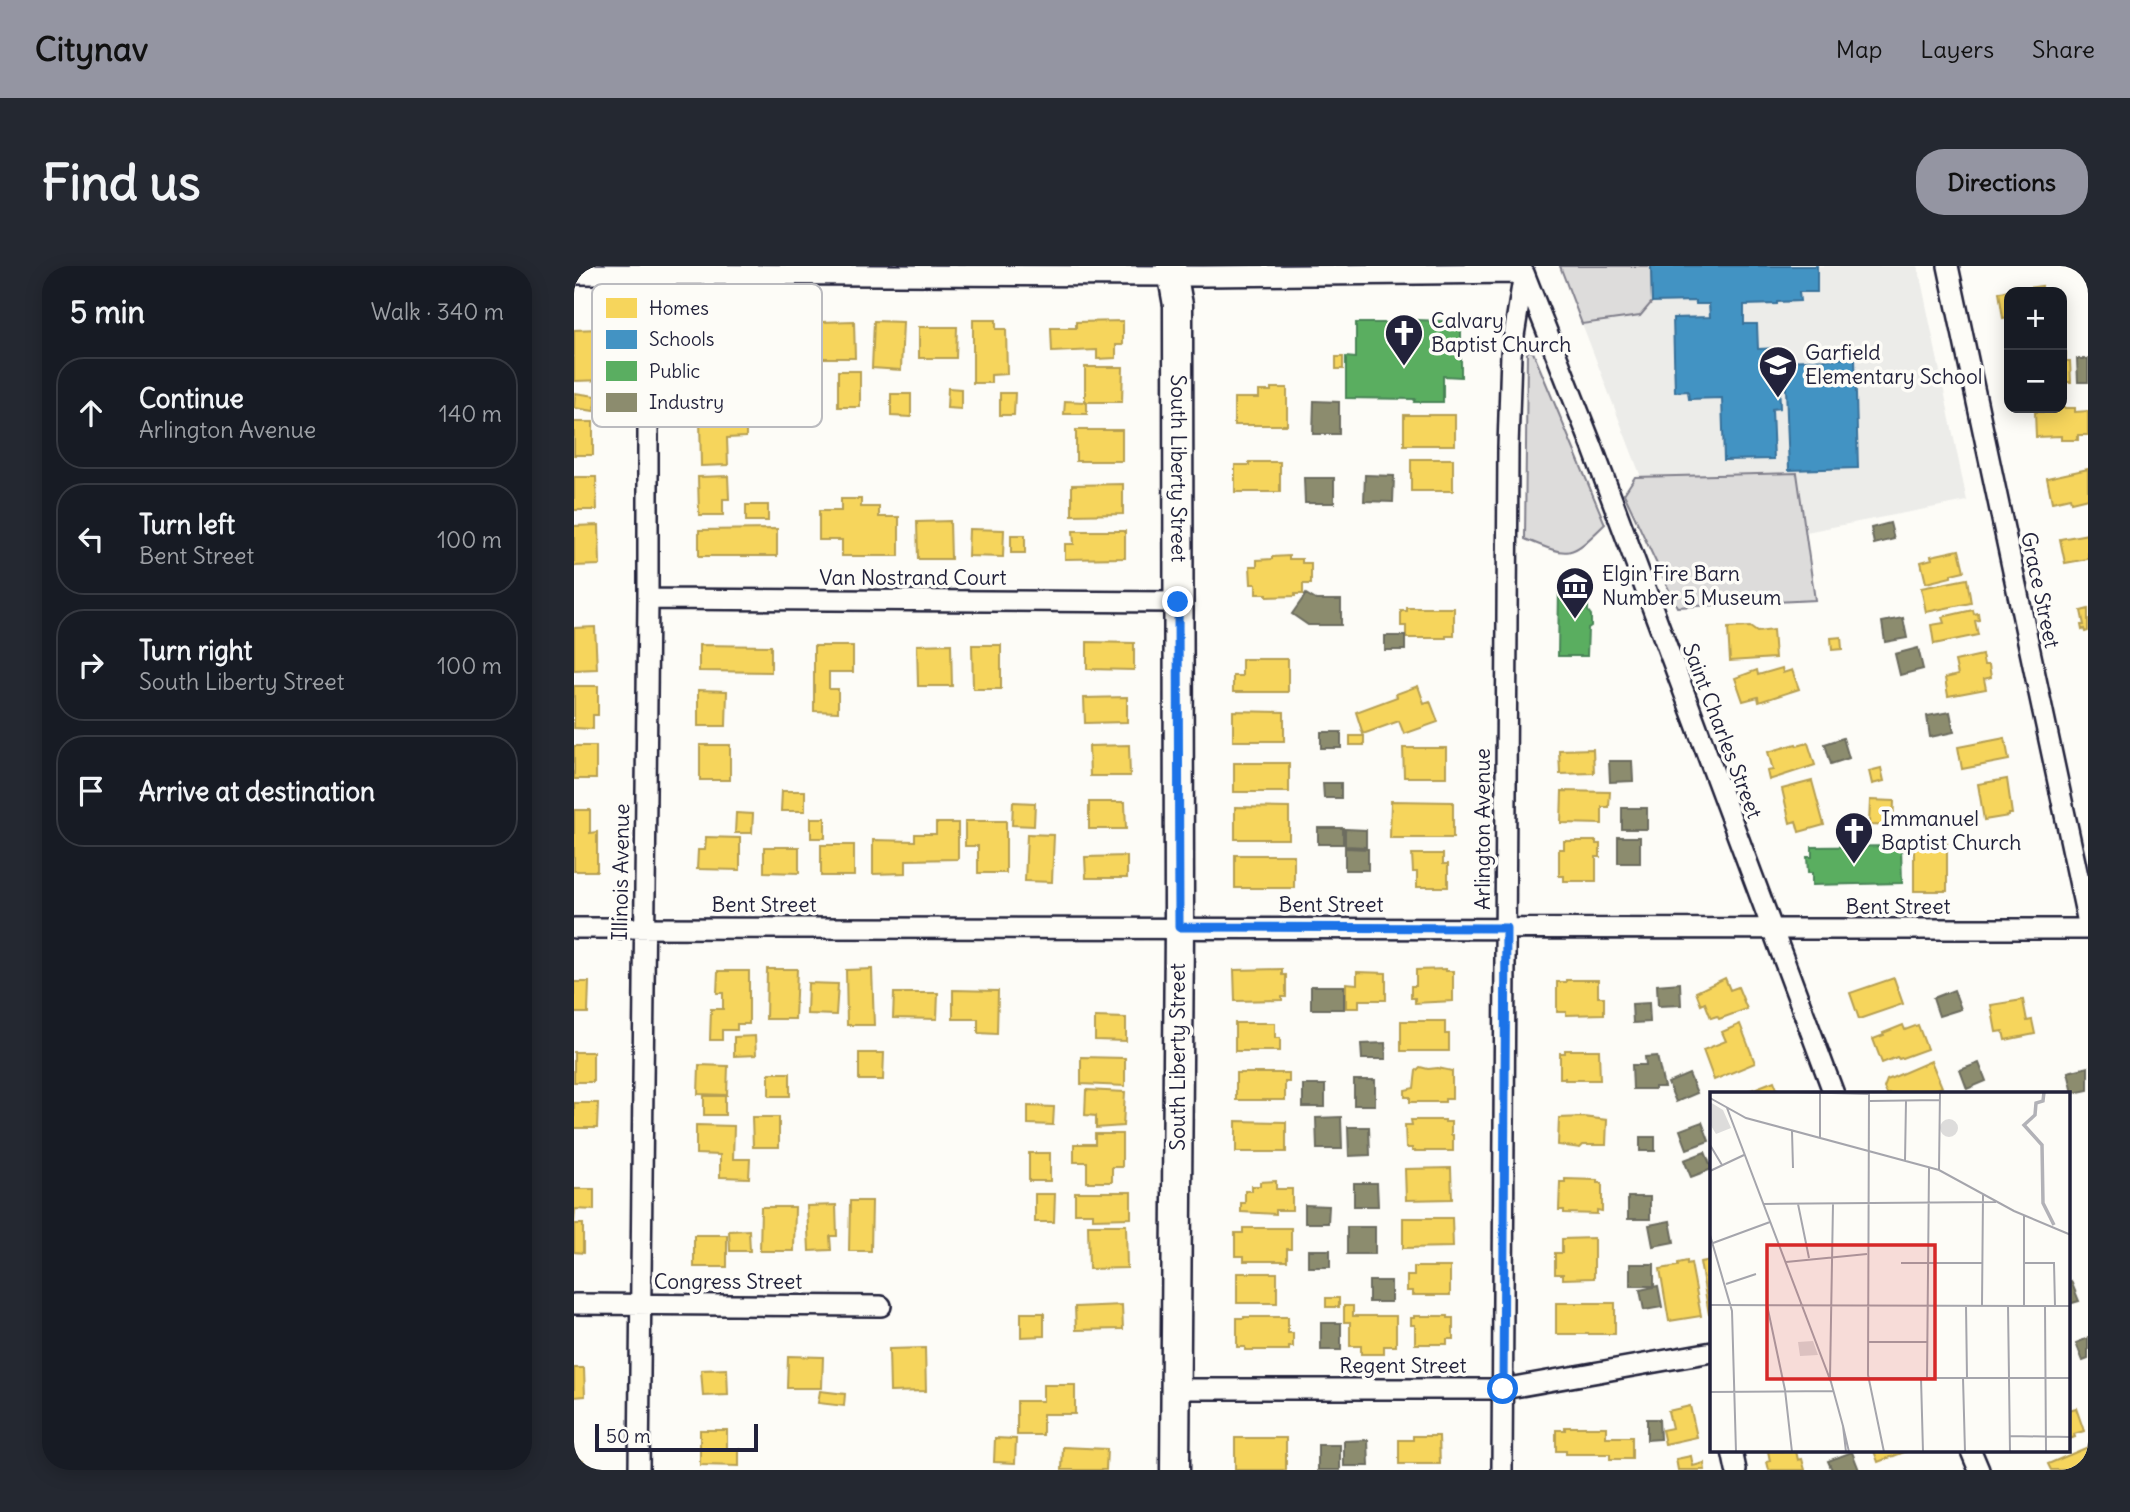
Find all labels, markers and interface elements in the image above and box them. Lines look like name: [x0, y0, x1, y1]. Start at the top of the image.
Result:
text: Citynav: [35, 28, 148, 70]
text: Map: [1836, 34, 1882, 64]
text: Layers: [1920, 34, 1994, 64]
text: Share: [2032, 34, 2095, 64]
button: Directions: [1916, 149, 2088, 215]
text: Find us: [42, 152, 200, 213]
legend: [592, 284, 822, 427]
map controls: [2004, 287, 2067, 413]
button: +: [2004, 287, 2067, 350]
text: 5 min: [70, 293, 145, 331]
text: Homes: [649, 296, 709, 320]
text: Walk · 340 m: [371, 297, 504, 326]
place label: Calvary Baptist Church: [1431, 307, 1571, 358]
church icon: Calvary Baptist Church: [1383, 312, 1425, 367]
text: Schools: [649, 327, 714, 351]
place label: Garfield Elementary School: [1805, 339, 1982, 390]
school or university icon: Garfield Elementary School: [1757, 344, 1799, 399]
button: −: [2004, 350, 2067, 413]
text: Public: [649, 359, 700, 383]
street label: South Liberty Street: [1165, 374, 1192, 562]
text: Continue: [139, 382, 244, 415]
text: Industry: [649, 390, 724, 414]
icon: ahead: [72, 394, 110, 432]
text: 140 m: [439, 399, 502, 428]
text: Arlington Avenue: [139, 415, 316, 444]
text: Turn left: [139, 508, 235, 541]
icon: left: [72, 520, 110, 558]
text: 100 m: [437, 525, 502, 554]
street label: Grace Street: [2015, 529, 2066, 650]
text: Bent Street: [139, 541, 254, 570]
place label: Elgin Fire Barn Number 5 Museum: [1602, 560, 1781, 611]
street label: Van Nostrand Court: [819, 564, 1007, 591]
museum icon: Elgin Fire Barn Number 5 Museum: [1554, 565, 1596, 620]
route end: [1162, 586, 1193, 617]
text: Turn right: [139, 634, 252, 667]
street label: Saint Charles Street: [1677, 639, 1768, 822]
icon: right: [72, 646, 110, 684]
text: 100 m: [437, 651, 502, 680]
text: South Liberty Street: [139, 667, 344, 696]
street label: Arlington Avenue: [1469, 748, 1496, 910]
icon: arrive: [72, 772, 110, 810]
text: Arrive at destination: [139, 775, 375, 808]
street label: Illinois Avenue: [606, 803, 635, 941]
place label: Immanuel Baptist Church: [1881, 805, 2021, 856]
church icon: Immanuel Baptist Church: [1833, 810, 1875, 865]
street label: Bent Street: [711, 891, 817, 918]
street label: Bent Street: [1278, 891, 1384, 918]
street label: Bent Street: [1845, 893, 1951, 920]
street label: South Liberty Street: [1164, 963, 1191, 1151]
inset map: [1710, 1092, 2070, 1452]
street label: Congress Street: [654, 1268, 802, 1295]
street label: Regent Street: [1339, 1352, 1467, 1379]
route start: [1487, 1373, 1518, 1404]
scale bar: [595, 1421, 758, 1453]
text: 50 m: [606, 1424, 651, 1448]

